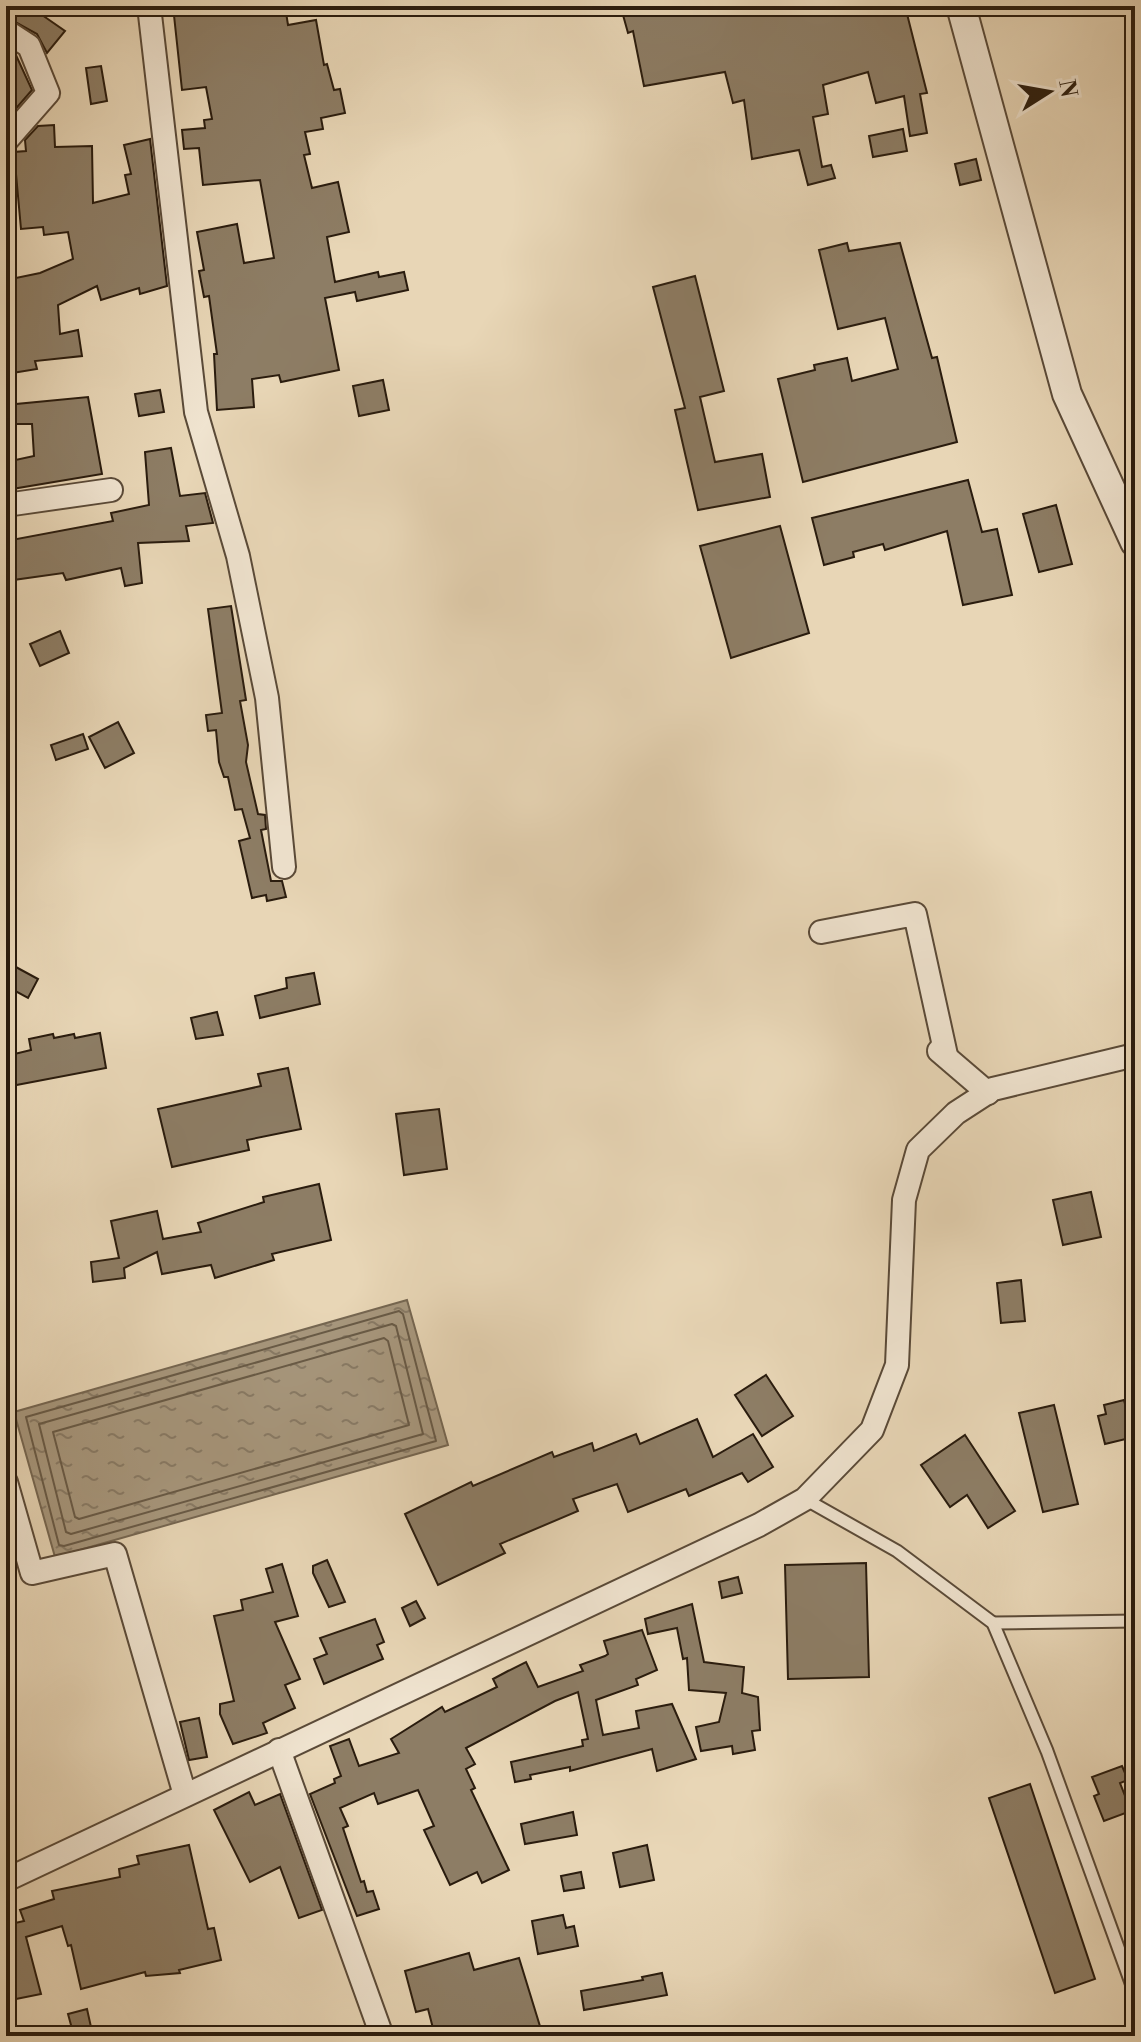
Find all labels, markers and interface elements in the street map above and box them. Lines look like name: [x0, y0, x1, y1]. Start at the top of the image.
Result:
north arrow: [1009, 52, 1089, 132]
text: N: [1052, 77, 1082, 100]

